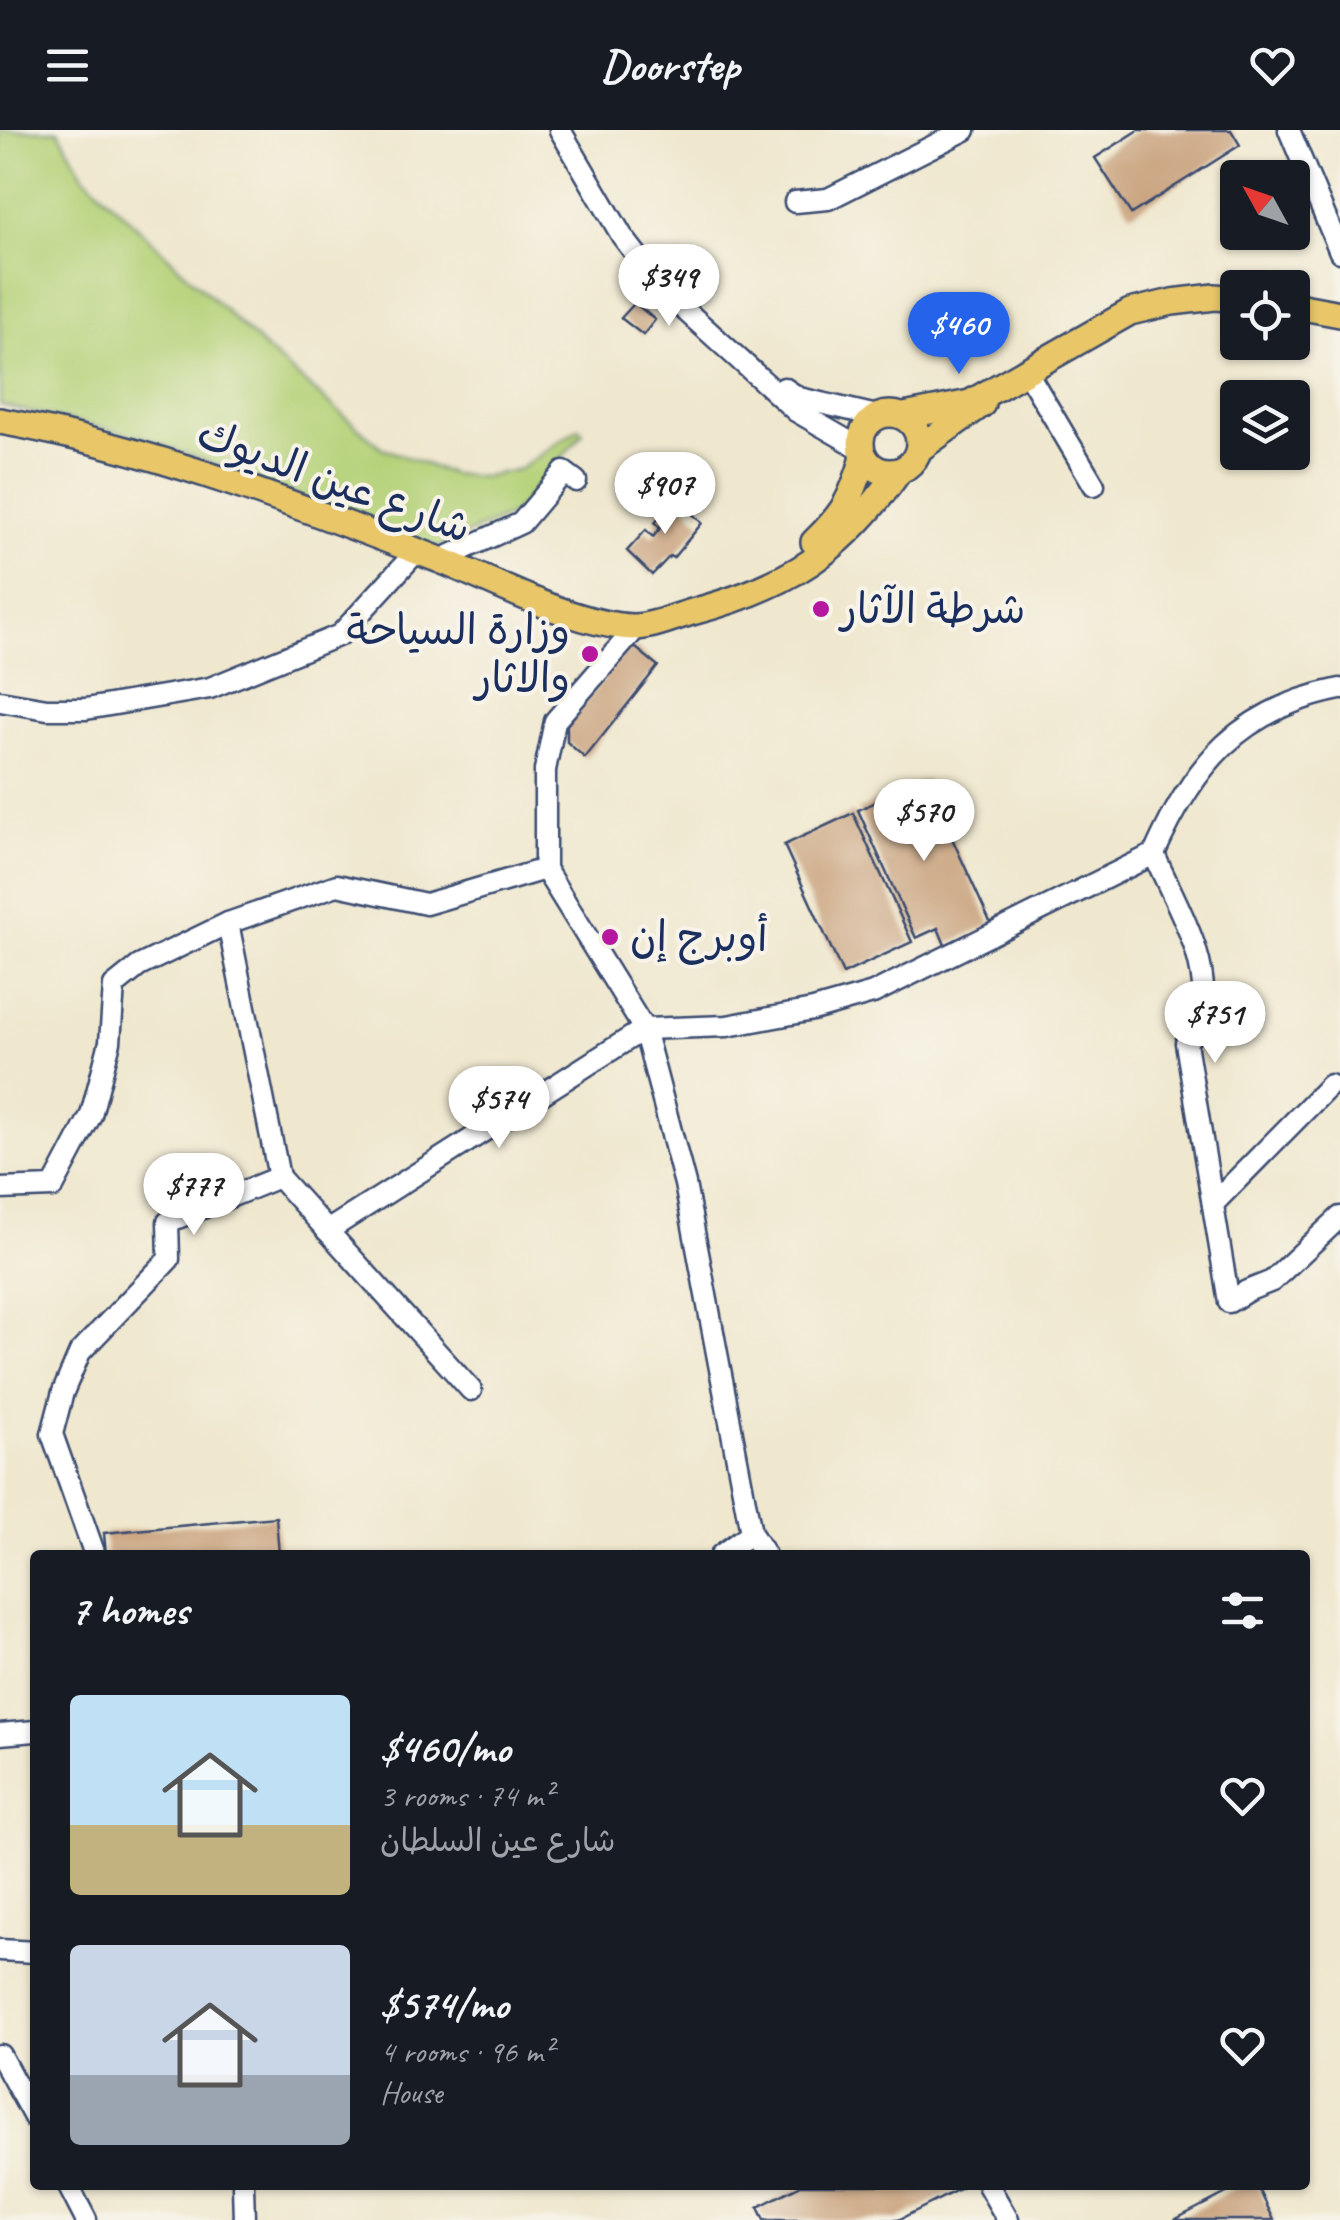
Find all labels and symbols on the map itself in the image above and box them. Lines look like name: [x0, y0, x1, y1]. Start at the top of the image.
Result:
north arrow: [1220, 160, 1310, 250]
pin: $349: [610, 244, 728, 329]
pin: $460: [900, 292, 1018, 377]
street label: شارع عين الديوك: [189, 407, 478, 557]
pin: $907: [606, 452, 724, 537]
place label: شرطة الآثار: [838, 583, 1025, 636]
marker: شرطة الآثار: [810, 598, 832, 620]
place label: وزارة السياحة والاثار: [346, 604, 570, 705]
marker: وزارة السياحة والاثار: [579, 643, 601, 665]
pin: $570: [865, 779, 983, 864]
place label: أوبرج إن: [630, 911, 768, 965]
marker: أوبرج إن: [599, 926, 621, 948]
pin: $751: [1156, 981, 1274, 1066]
pin: $574: [440, 1066, 558, 1151]
pin: $777: [135, 1153, 253, 1238]

